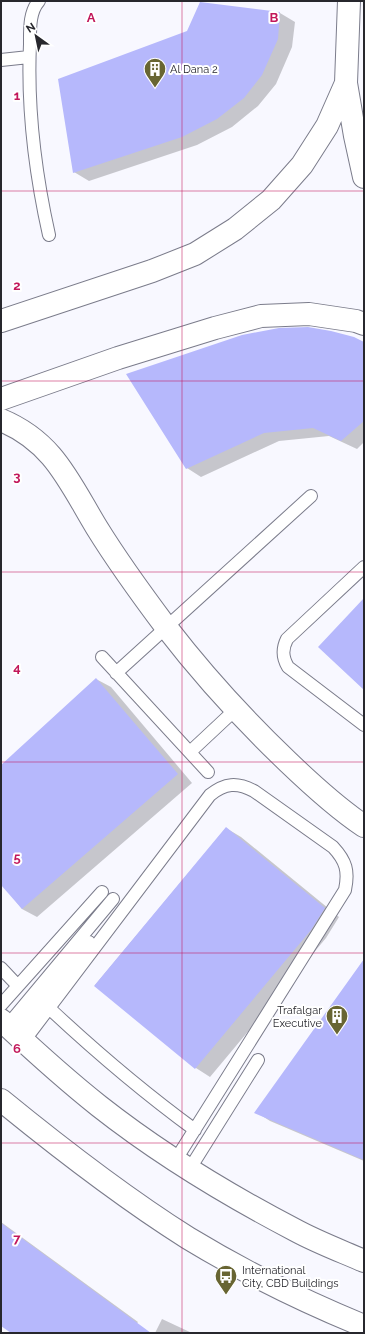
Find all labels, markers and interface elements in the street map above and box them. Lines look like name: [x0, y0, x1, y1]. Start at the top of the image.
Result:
text: A: [87, 10, 96, 25]
text: B: [270, 10, 279, 25]
north arrow: [16, 16, 56, 56]
text: N: [24, 20, 38, 36]
building icon: Al Dana 2: [142, 56, 168, 89]
place label: Al Dana 2: [170, 63, 218, 76]
text: 1: [14, 88, 21, 103]
text: 2: [13, 278, 21, 293]
text: 3: [13, 469, 21, 484]
text: 4: [13, 660, 21, 675]
text: 5: [13, 850, 21, 865]
building icon: Trafalgar Executive: [324, 1003, 350, 1036]
place label: Trafalgar Executive: [273, 1004, 323, 1030]
text: 6: [13, 1041, 21, 1056]
text: 7: [13, 1231, 21, 1246]
bus stop icon: International City, CBD Buildings: [213, 1263, 239, 1296]
place label: International City, CBD Buildings: [242, 1264, 339, 1290]

